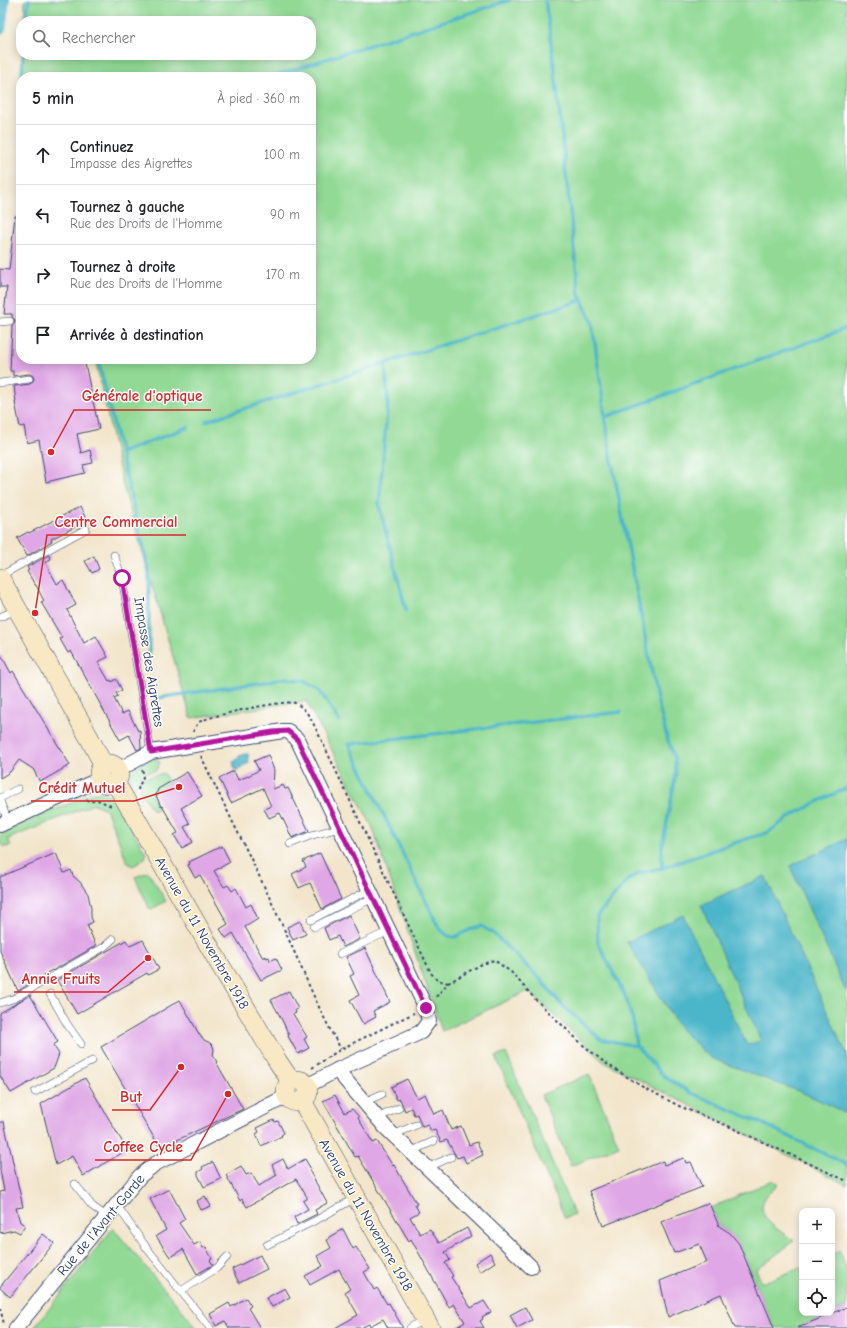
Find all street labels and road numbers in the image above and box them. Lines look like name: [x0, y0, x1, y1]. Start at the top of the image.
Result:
street label: Impasse des Aigrettes: [130, 596, 168, 728]
street label: Avenue du 11 Novembre 1918: [151, 854, 253, 1012]
street label: Avenue du 11 Novembre 1918: [315, 1136, 417, 1294]
street label: Rue de l'Avant-Garde: [54, 1171, 148, 1279]

